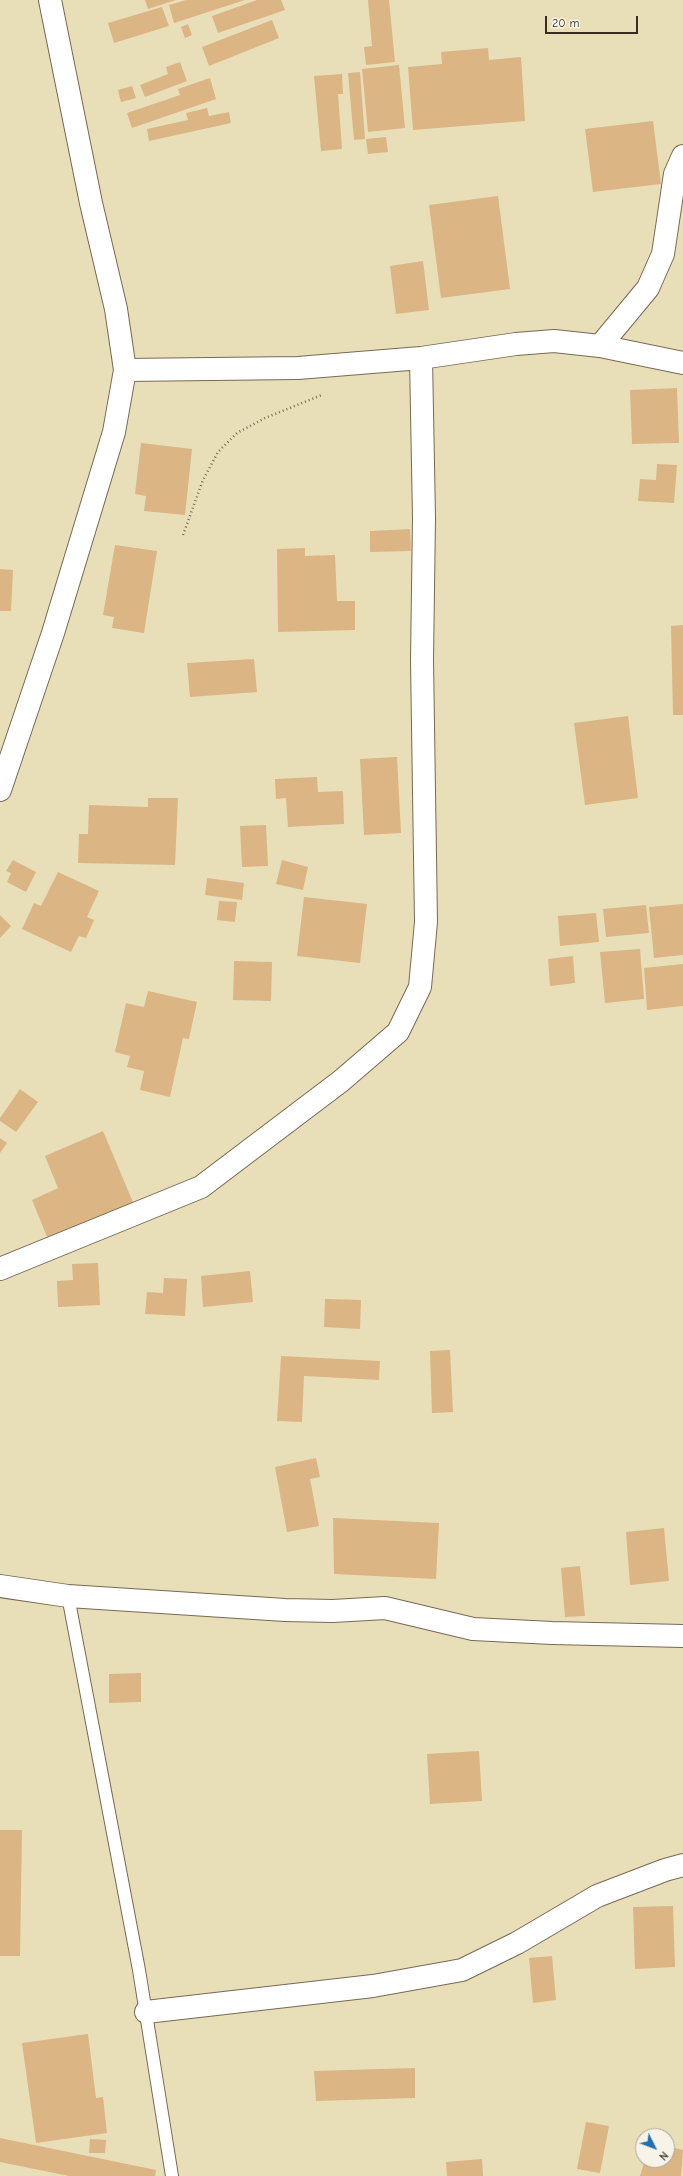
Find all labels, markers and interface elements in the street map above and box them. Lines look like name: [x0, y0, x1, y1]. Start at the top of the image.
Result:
scale bar: [547, 8, 640, 34]
text: 20 m: [552, 16, 580, 30]
north arrow: [635, 2128, 675, 2168]
text: N: [656, 2149, 671, 2163]

